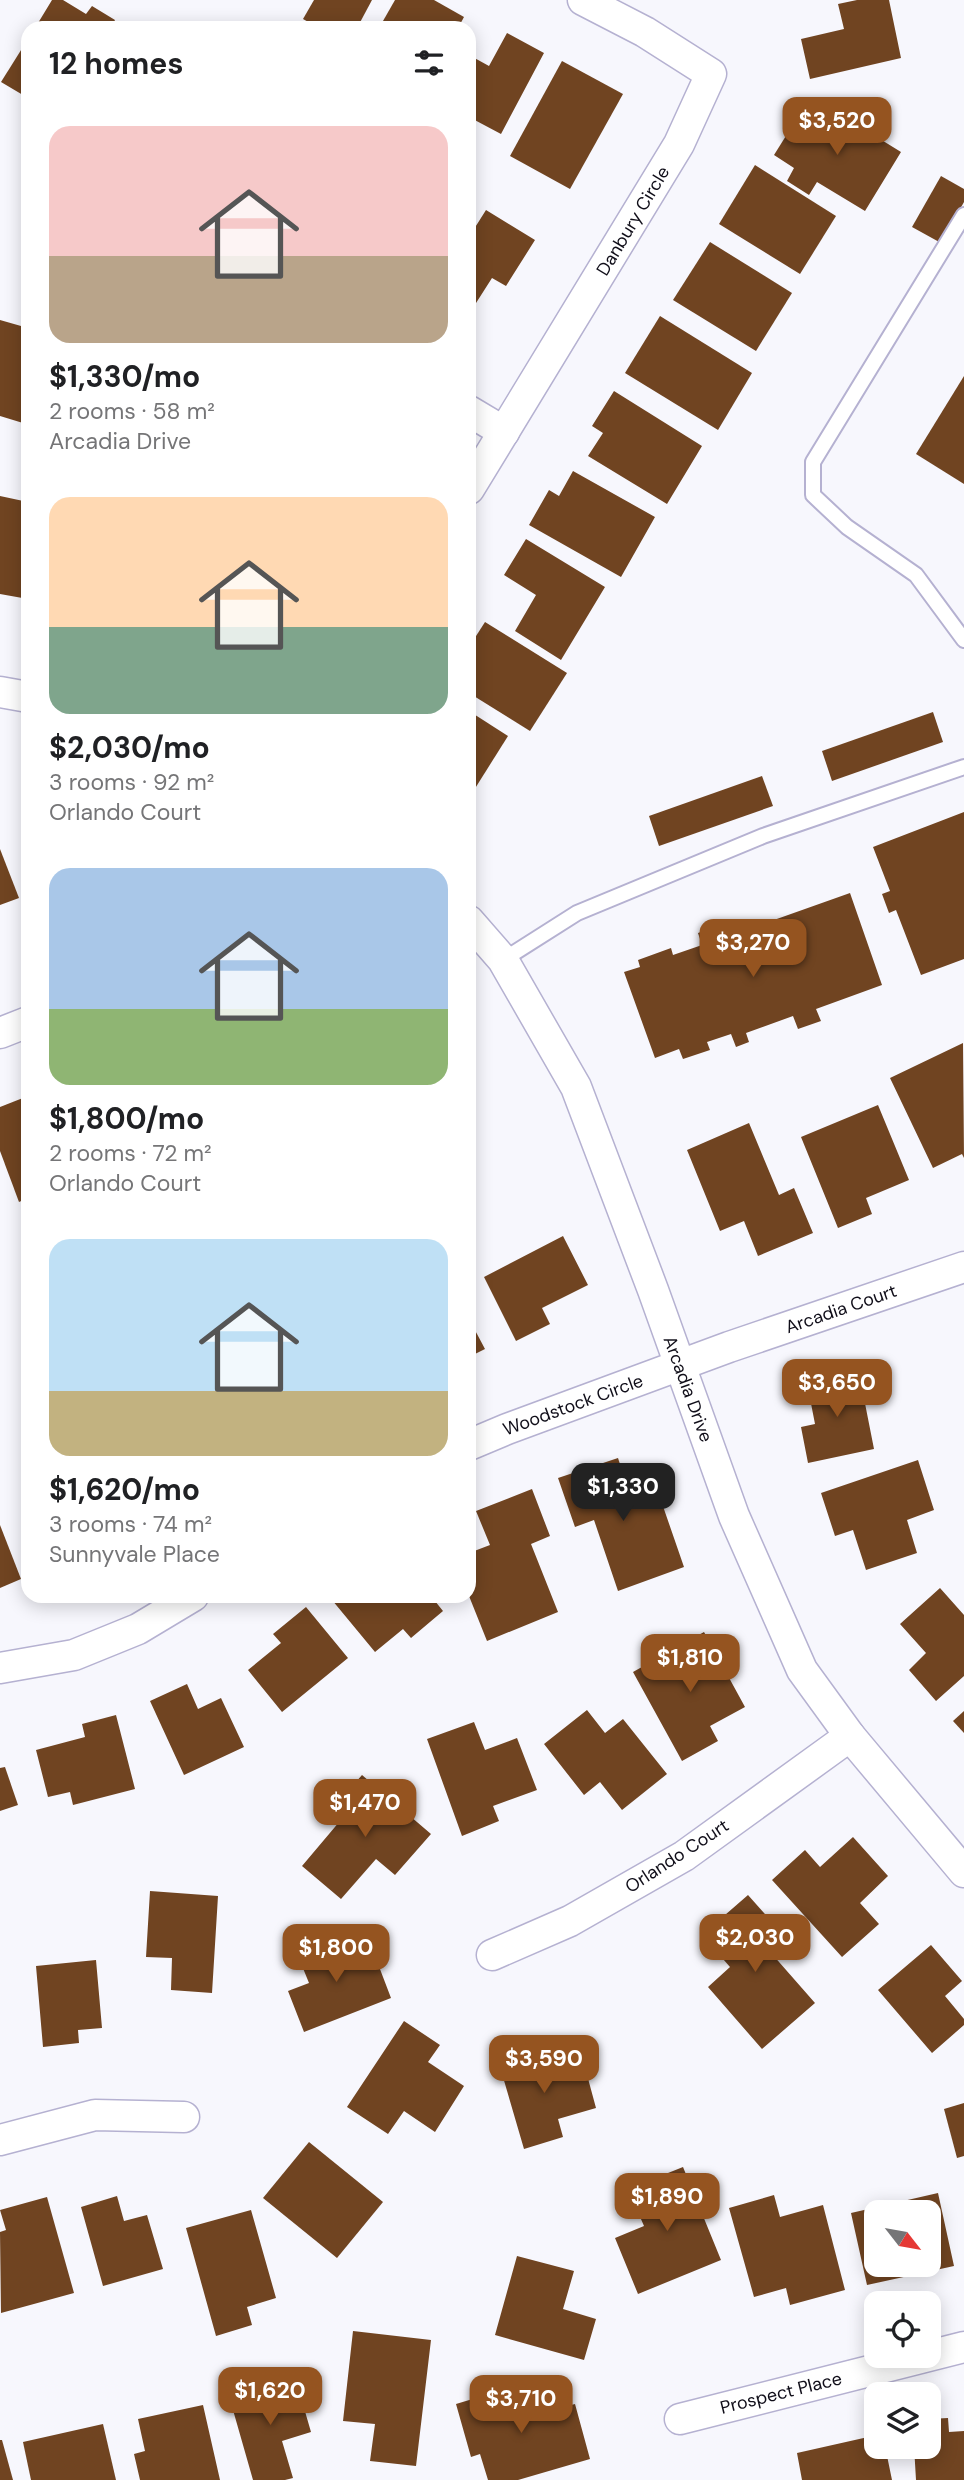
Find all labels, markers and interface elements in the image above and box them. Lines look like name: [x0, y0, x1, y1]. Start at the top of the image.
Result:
text: 12 homes: [49, 44, 183, 83]
icon: filters: [410, 44, 448, 82]
pin: $3,520: [780, 97, 894, 157]
text: $3,520: [799, 105, 875, 135]
street label: Danbury Circle: [591, 162, 675, 280]
icon: home: [186, 171, 312, 297]
text: $1,330/mo: [49, 357, 200, 396]
text: 2 rooms · 58 m²: [49, 396, 215, 426]
text: Arcadia Drive: [49, 426, 191, 456]
icon: home: [186, 542, 312, 668]
text: $2,030/mo: [49, 728, 210, 767]
text: 3 rooms · 92 m²: [49, 767, 214, 797]
text: Orlando Court: [49, 797, 201, 827]
icon: home: [186, 913, 312, 1039]
pin: $3,270: [696, 920, 810, 979]
text: $3,270: [716, 927, 790, 957]
text: $1,800/mo: [49, 1099, 204, 1138]
text: 2 rooms · 72 m²: [49, 1138, 212, 1168]
text: Orlando Court: [49, 1168, 201, 1198]
street label: Arcadia Court: [782, 1279, 900, 1339]
icon: home: [186, 1284, 312, 1410]
street label: Arcadia Drive: [658, 1333, 718, 1445]
pin: $3,650: [780, 1360, 894, 1419]
text: $3,650: [798, 1367, 876, 1397]
street label: Woodstock Circle: [500, 1368, 646, 1442]
pin: $1,330: [566, 1464, 680, 1523]
text: $1,620/mo: [49, 1470, 200, 1509]
text: $1,330: [587, 1471, 659, 1501]
text: 3 rooms · 74 m²: [49, 1509, 212, 1539]
text: Sunnyvale Place: [49, 1539, 220, 1569]
pin: $1,810: [633, 1634, 747, 1694]
text: $1,810: [657, 1642, 723, 1672]
pin: $1,470: [308, 1780, 422, 1839]
text: $1,470: [329, 1787, 401, 1817]
street label: Orlando Court: [621, 1814, 733, 1898]
pin: $2,030: [698, 1914, 812, 1974]
text: $2,030: [715, 1922, 795, 1952]
pin: $1,800: [279, 1924, 393, 1984]
text: $1,800: [299, 1932, 373, 1962]
pin: $3,590: [487, 2036, 601, 2095]
text: $3,590: [505, 2043, 583, 2073]
pin: $1,890: [610, 2174, 724, 2233]
text: $1,890: [631, 2181, 703, 2211]
north arrow: [864, 2200, 942, 2277]
map controls: [864, 2200, 941, 2459]
button: locate: [864, 2291, 941, 2368]
street label: Prospect Place: [718, 2366, 844, 2420]
pin: $1,620: [213, 2368, 327, 2427]
text: $1,620: [234, 2375, 306, 2405]
pin: $3,710: [464, 2376, 578, 2435]
button: layers: [864, 2382, 941, 2459]
text: $3,710: [486, 2383, 556, 2413]

